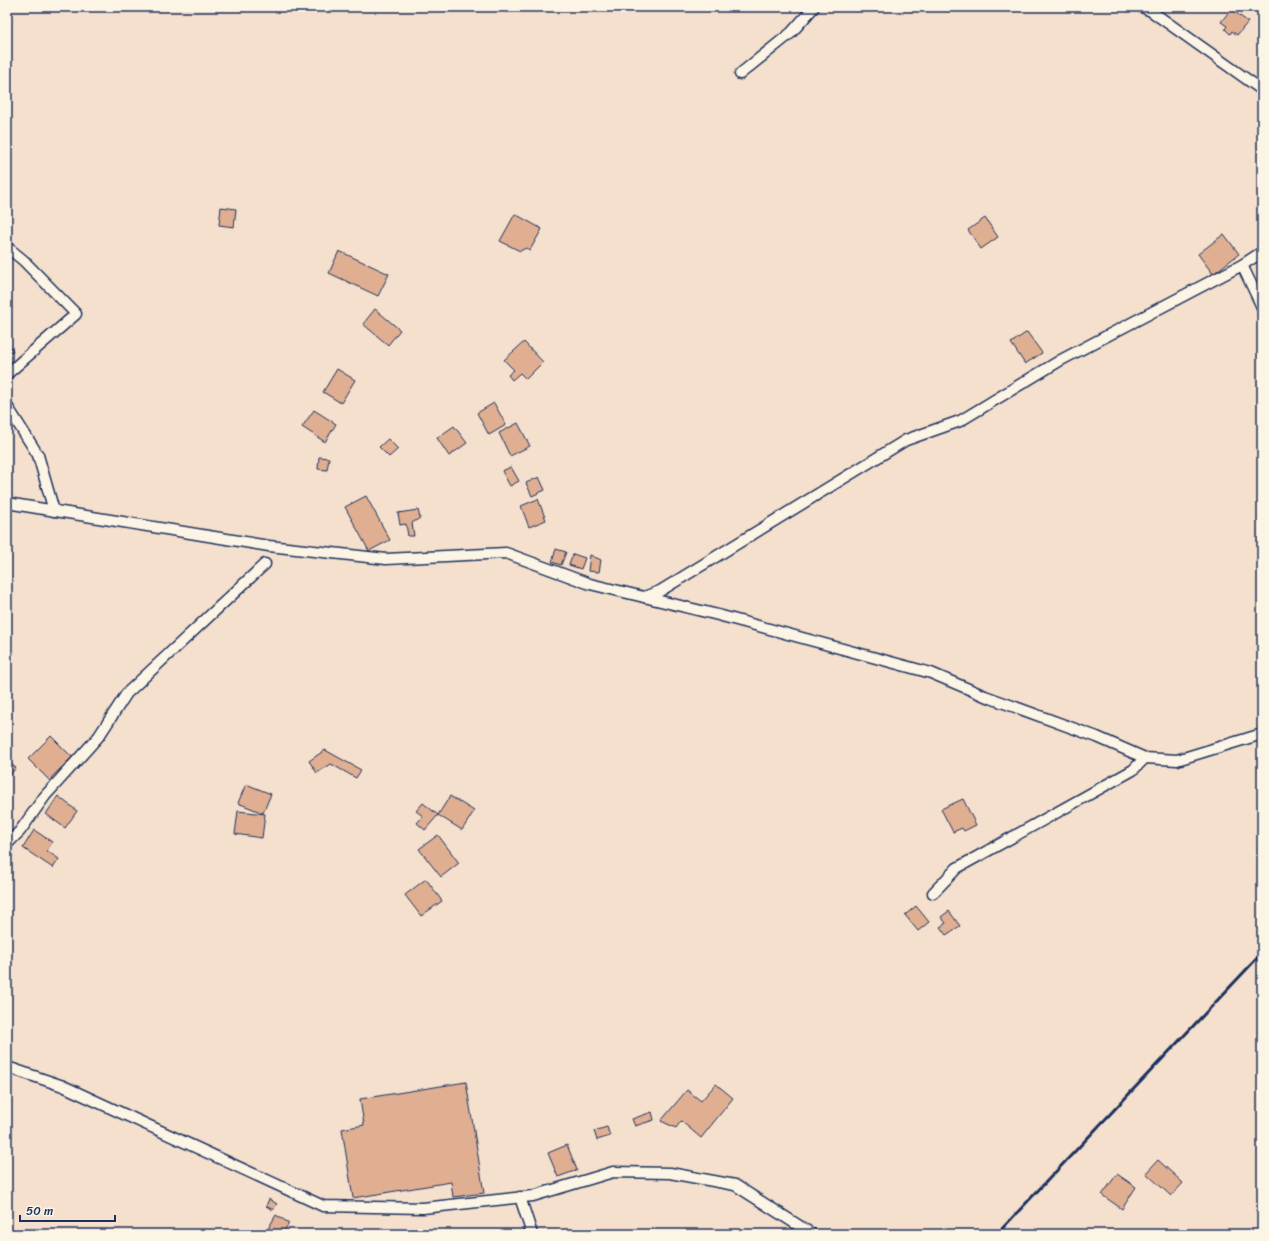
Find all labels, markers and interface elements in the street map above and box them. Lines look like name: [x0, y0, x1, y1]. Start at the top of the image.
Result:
scale bar: [20, 1197, 115, 1223]
text: 50 m: [26, 1200, 53, 1222]

